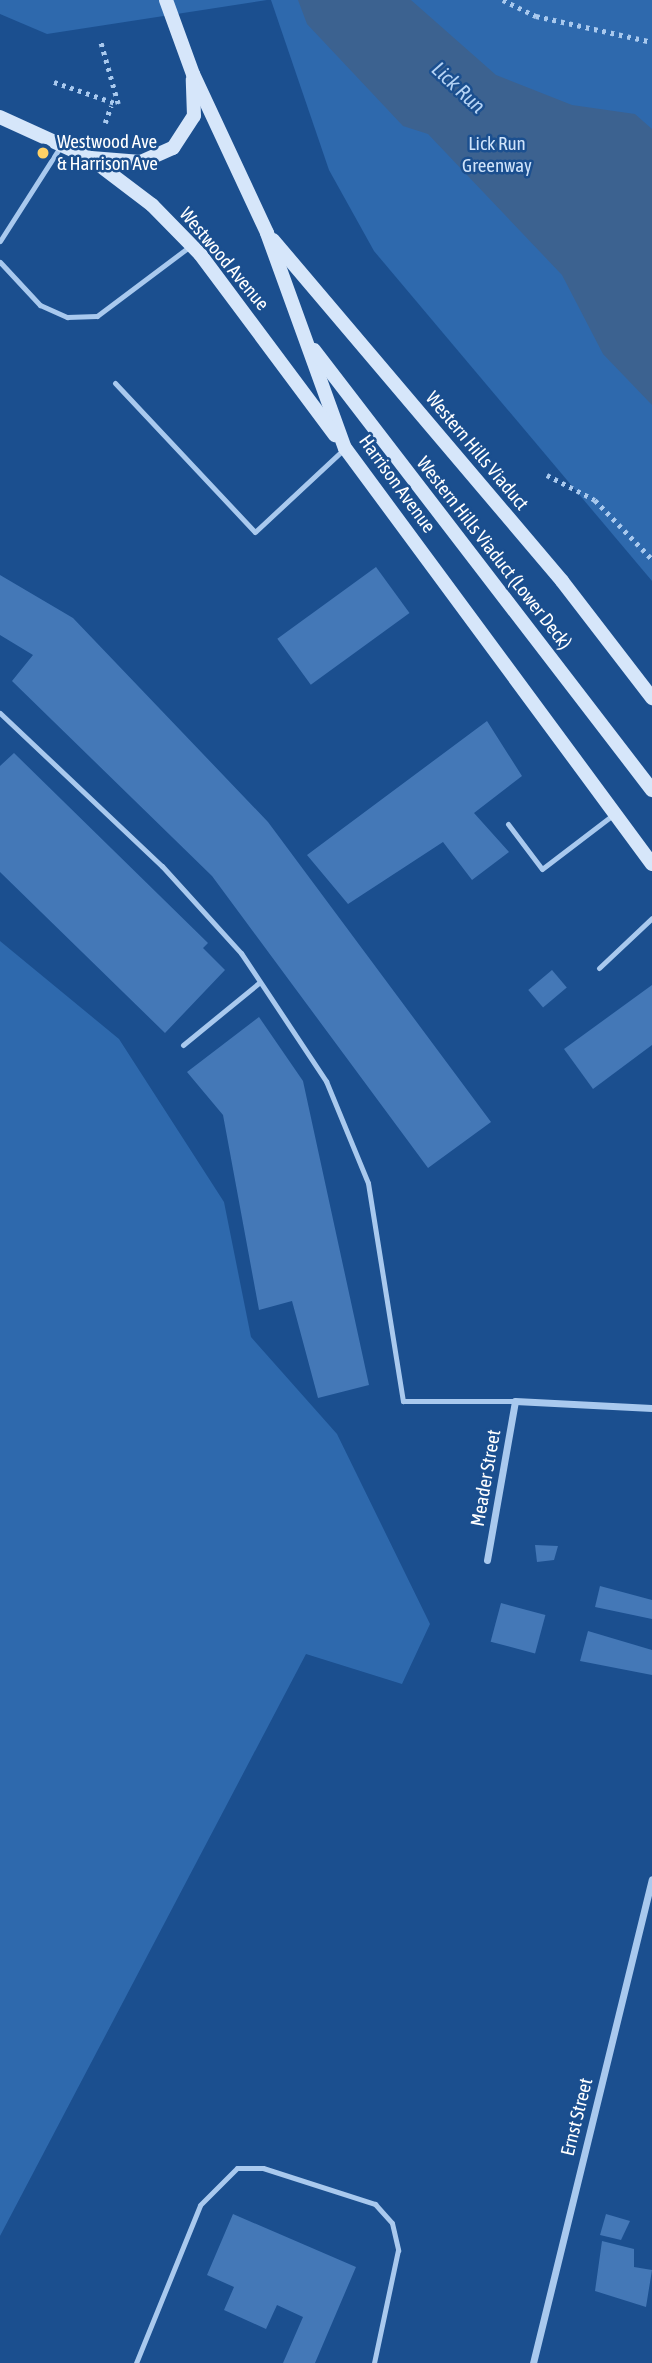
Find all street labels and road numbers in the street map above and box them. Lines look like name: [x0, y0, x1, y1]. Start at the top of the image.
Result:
street label: Westwood Avenue: [174, 203, 274, 315]
street label: Western Hills Viaduct: [421, 387, 533, 515]
street label: Harrison Avenue: [354, 431, 440, 537]
street label: Western Hills Viaduct (Lower Deck): [412, 452, 576, 654]
street label: Meader Street: [466, 1428, 506, 1528]
street label: Ernst Street: [556, 2076, 598, 2158]

